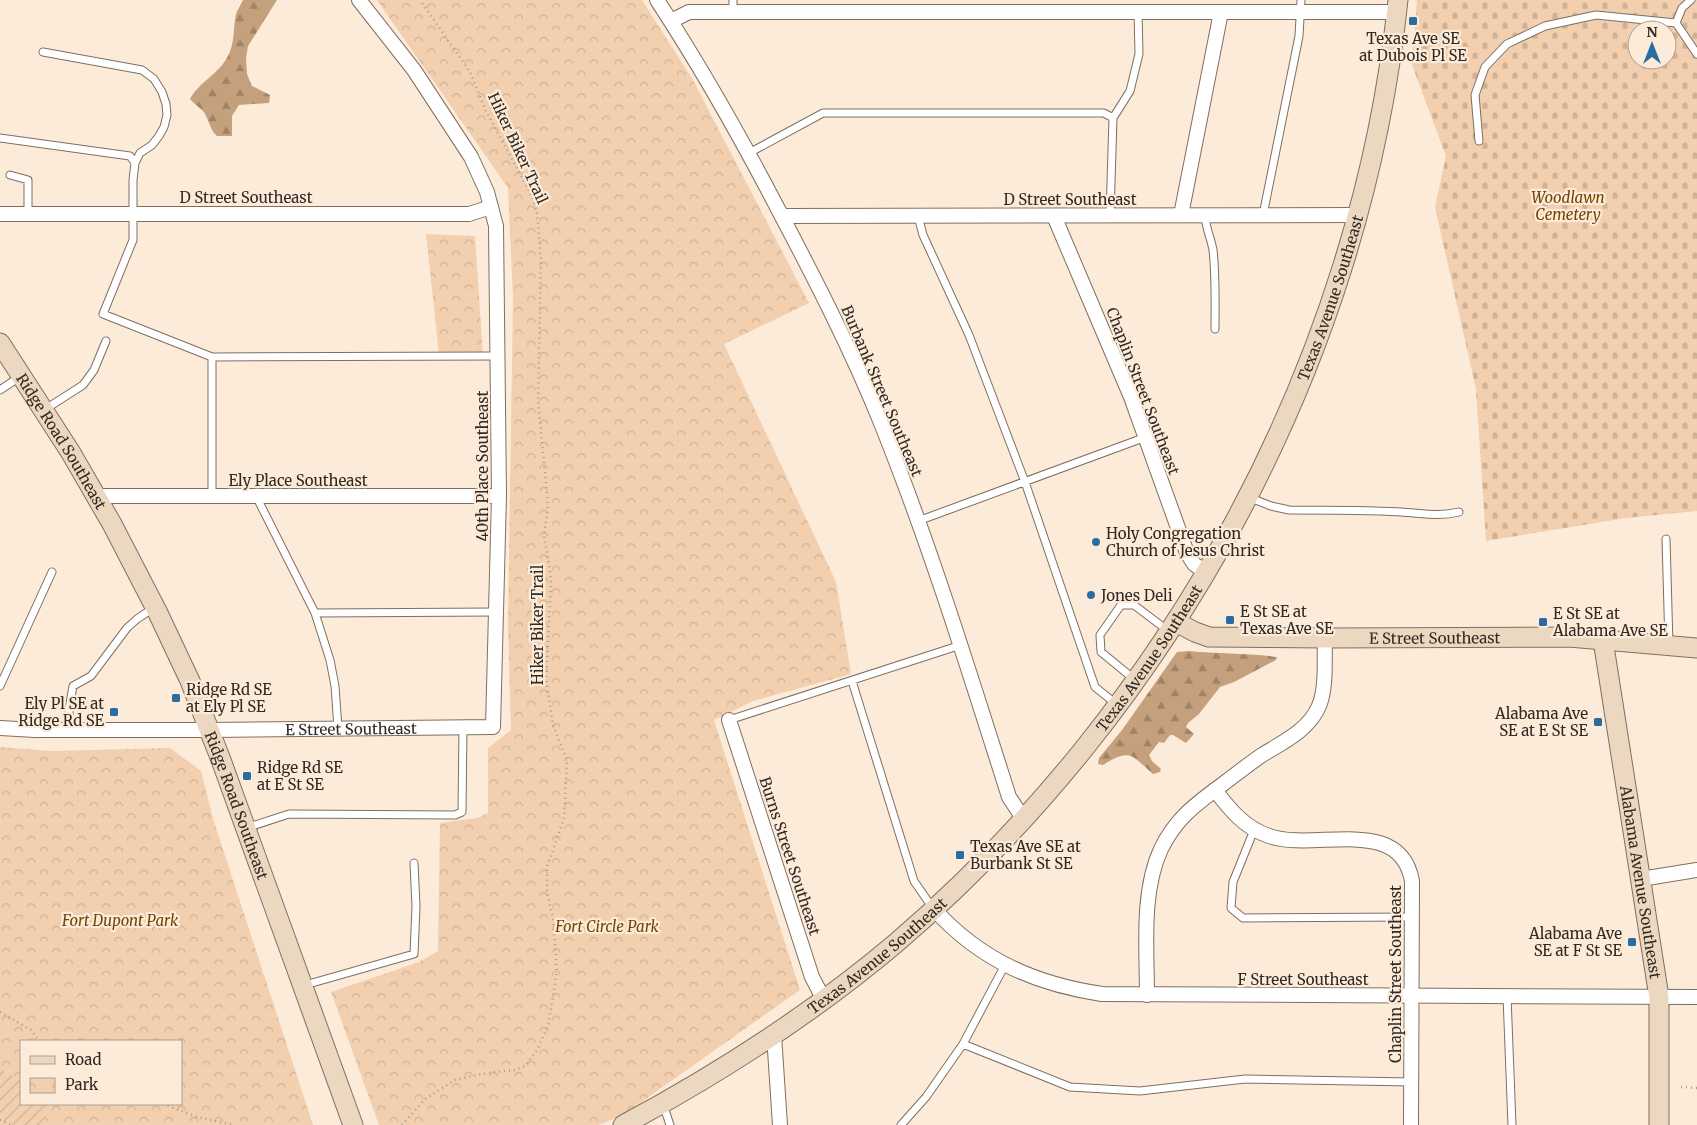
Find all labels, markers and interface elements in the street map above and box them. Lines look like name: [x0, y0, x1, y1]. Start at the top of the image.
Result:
marker: Texas Ave SE at Dubois Pl SE: [1407, 15, 1419, 27]
north arrow: [1627, 20, 1677, 70]
text: N: [1646, 23, 1658, 41]
place label: Texas Ave SE at Dubois Pl SE: [1359, 29, 1467, 65]
street label: Hiker Biker Trail: [484, 89, 552, 207]
street label: D Street Southeast: [179, 188, 313, 207]
park label: Woodlawn Cemetery: [1531, 188, 1605, 224]
street label: D Street Southeast: [1003, 190, 1137, 209]
street label: Texas Avenue Southeast: [1293, 213, 1367, 384]
street label: Burbank Street Southeast: [837, 302, 927, 480]
street label: Chaplin Street Southeast: [1102, 305, 1184, 478]
street label: Ridge Road Southeast: [12, 370, 111, 513]
street label: 40th Place Southeast: [473, 390, 492, 541]
street label: Ely Place Southeast: [228, 471, 368, 490]
place label: Holy Congregation Church of Jesus Christ: [1106, 524, 1265, 560]
marker: Holy Congregation Church of Jesus Christ: [1090, 536, 1102, 548]
street label: Hiker Biker Trail: [528, 564, 547, 685]
street label: Texas Avenue Southeast: [1092, 581, 1206, 735]
place label: Jones Deli: [1100, 586, 1173, 605]
marker: Jones Deli: [1085, 589, 1097, 601]
place label: E St SE at Texas Ave SE: [1240, 602, 1334, 638]
place label: E St SE at Alabama Ave SE: [1552, 604, 1668, 640]
marker: E St SE at Texas Ave SE: [1224, 614, 1236, 626]
marker: E St SE at Alabama Ave SE: [1537, 616, 1549, 628]
street label: E Street Southeast: [1369, 628, 1501, 647]
place label: Ridge Rd SE at Ely Pl SE: [186, 680, 272, 716]
marker: Ridge Rd SE at Ely Pl SE: [170, 692, 182, 704]
place label: Ely Pl SE at Ridge Rd SE: [18, 694, 104, 730]
place label: Alabama Ave SE at E St SE: [1494, 704, 1588, 740]
marker: Ely Pl SE at Ridge Rd SE: [108, 706, 120, 718]
marker: Alabama Ave SE at E St SE: [1592, 716, 1604, 728]
street label: E Street Southeast: [285, 718, 417, 739]
street label: Ridge Road Southeast: [201, 728, 273, 882]
place label: Ridge Rd SE at E St SE: [257, 758, 343, 794]
marker: Ridge Rd SE at E St SE: [241, 770, 253, 782]
street label: Burns Street Southeast: [755, 774, 825, 938]
street label: Alabama Avenue Southeast: [1616, 783, 1666, 980]
place label: Texas Ave SE at Burbank St SE: [970, 837, 1081, 873]
marker: Texas Ave SE at Burbank St SE: [954, 849, 966, 861]
street label: Chaplin Street Southeast: [1386, 885, 1405, 1063]
street label: Texas Avenue Southeast: [804, 893, 950, 1018]
park label: Fort Dupont Park: [61, 911, 179, 930]
park label: Fort Circle Park: [554, 917, 659, 936]
place label: Alabama Ave SE at F St SE: [1528, 924, 1622, 960]
marker: Alabama Ave SE at F St SE: [1626, 936, 1638, 948]
street label: F Street Southeast: [1237, 970, 1369, 989]
legend: [20, 1040, 182, 1105]
text: Road: [65, 1050, 101, 1069]
text: Park: [65, 1075, 99, 1094]

